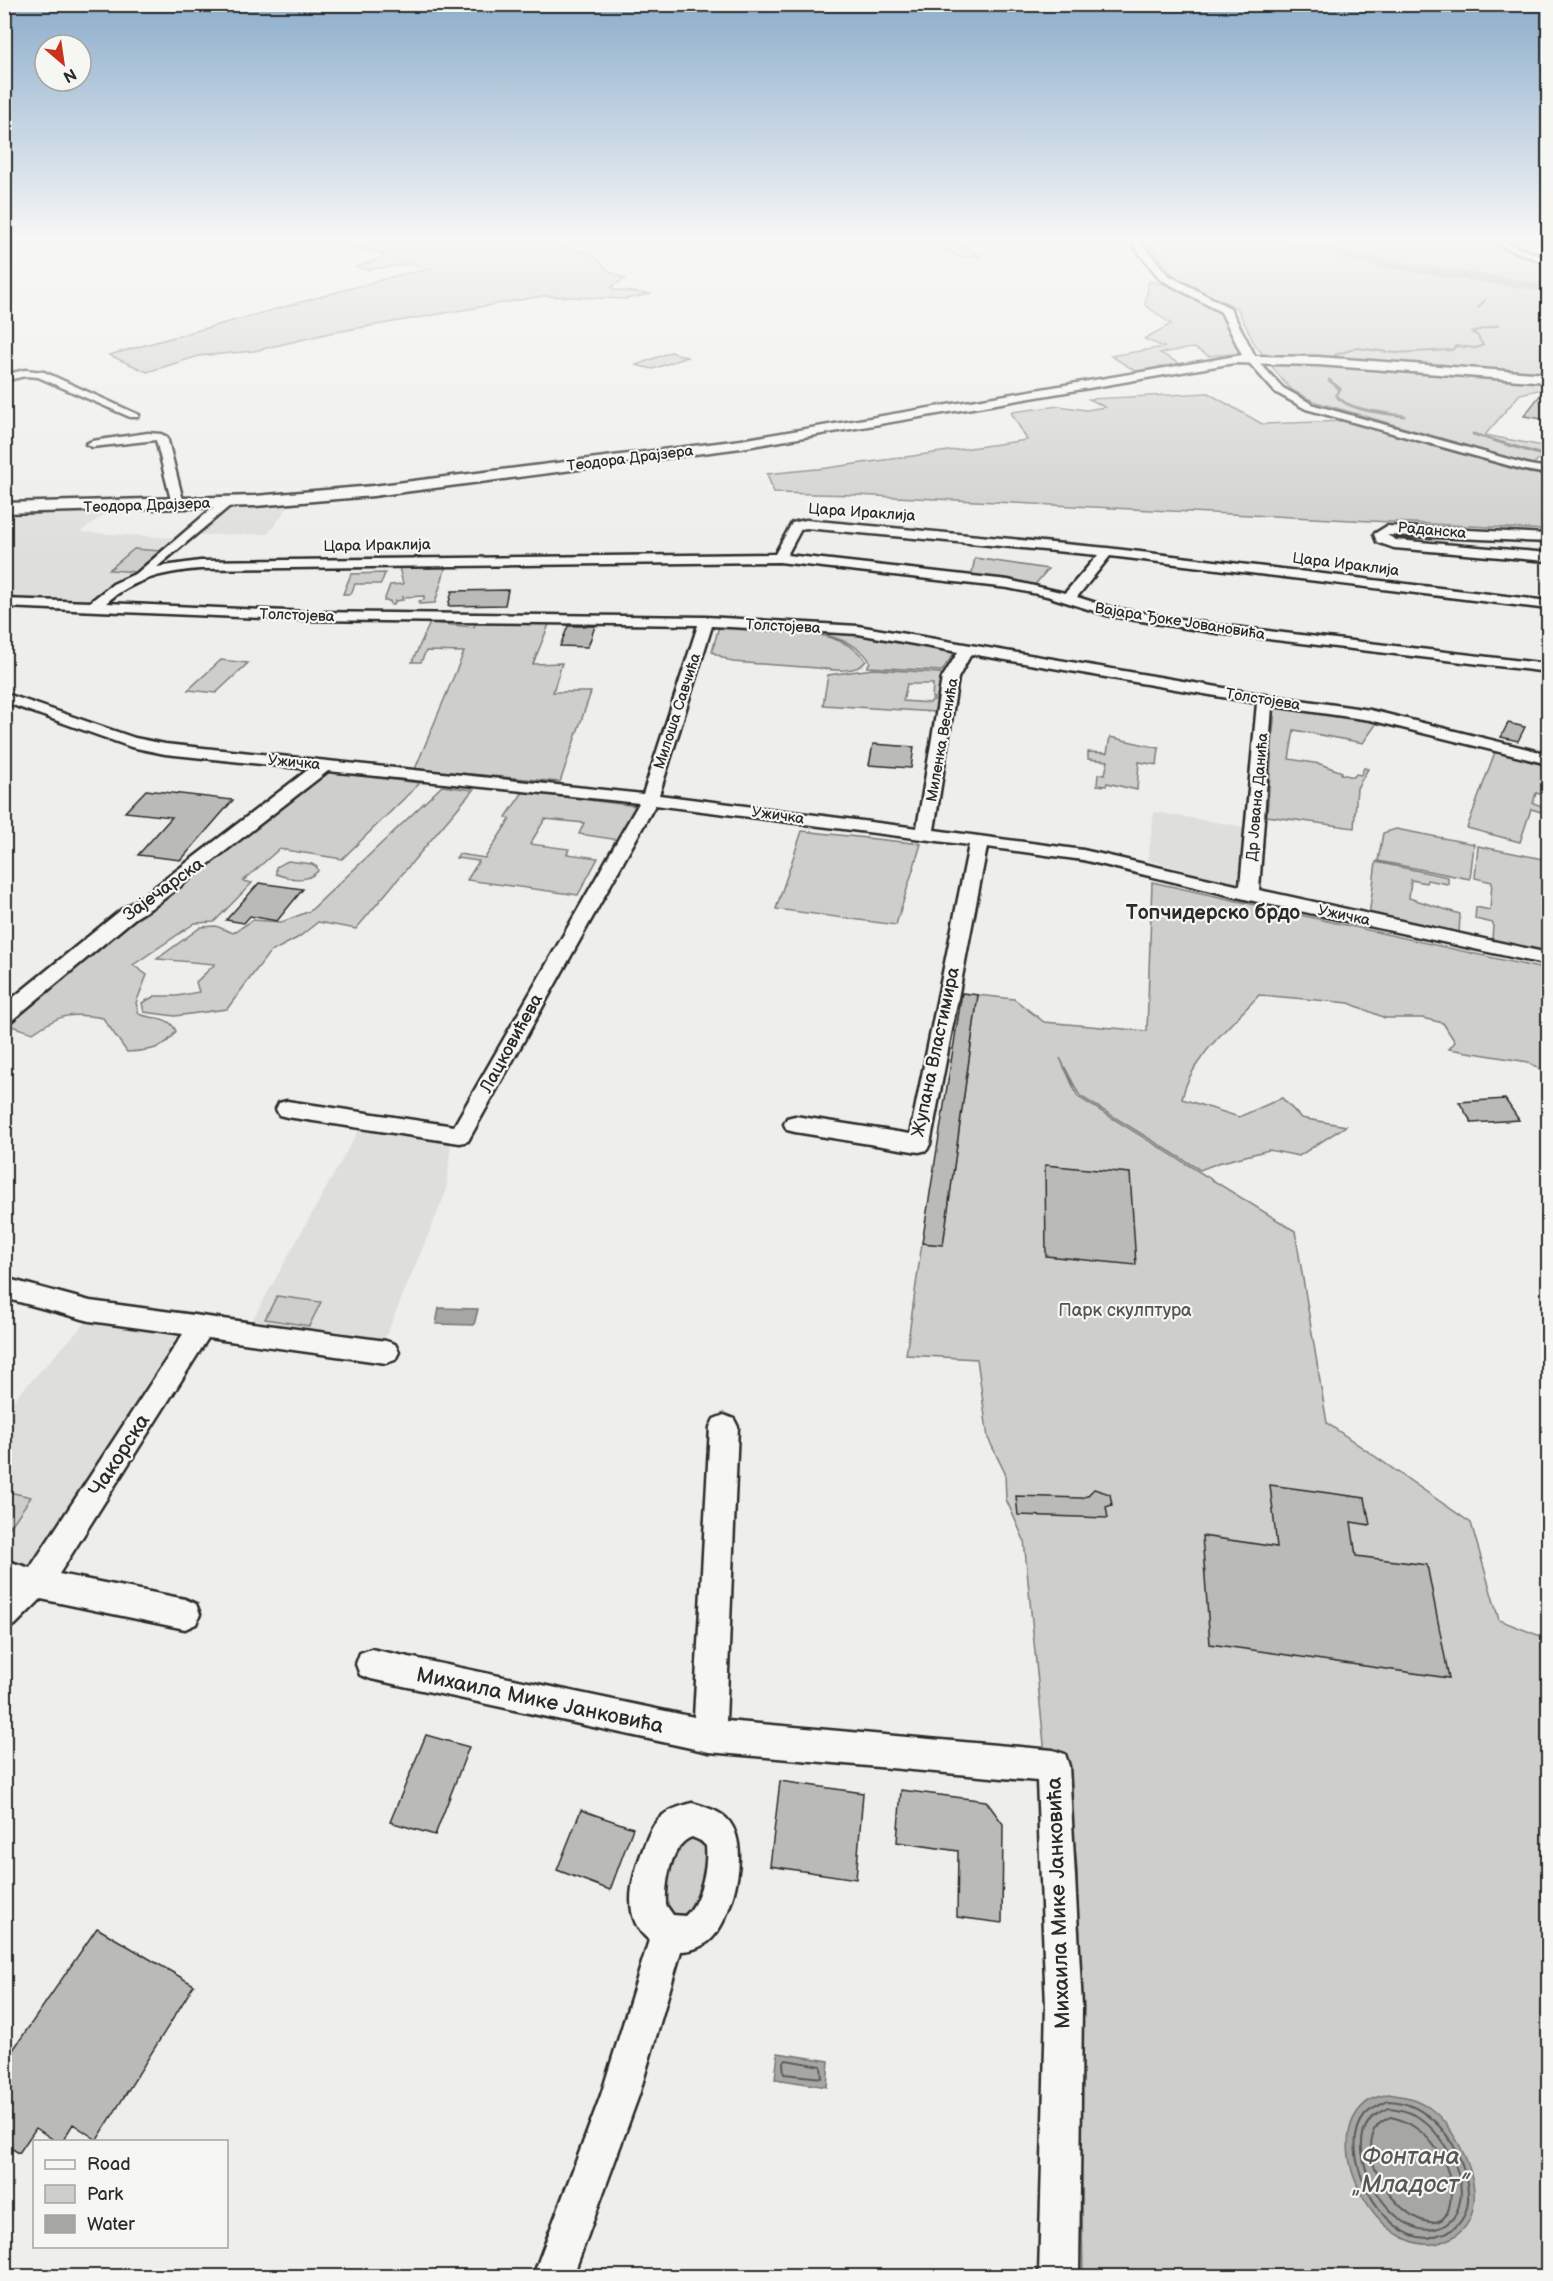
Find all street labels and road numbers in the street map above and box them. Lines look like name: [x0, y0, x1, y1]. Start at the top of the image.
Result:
street label: Теодора Драјзера: [566, 441, 694, 476]
street label: Теодора Драјзера: [83, 494, 211, 517]
street label: Цара Ираклија: [808, 499, 916, 526]
street label: Раданска: [1397, 518, 1467, 543]
street label: Цара Ираклија: [323, 535, 431, 556]
street label: Цара Ираклија: [1292, 549, 1400, 580]
street label: Вајара Ђоке Јовановића: [1094, 599, 1266, 644]
street label: Толстојева: [259, 605, 335, 626]
street label: Толстојева: [745, 615, 821, 638]
street label: Милоша Савчића: [650, 651, 705, 772]
street label: Миленка Веснића: [922, 677, 963, 803]
street label: Толстојева: [1224, 684, 1302, 715]
street label: Др Јована Данића: [1242, 732, 1273, 862]
street label: Ужичка: [267, 751, 321, 774]
street label: Ужичка: [750, 802, 806, 829]
street label: Зајечарска: [119, 853, 208, 926]
street label: Ужичка: [1316, 901, 1372, 930]
street label: Жупана Властимира: [907, 965, 964, 1139]
street label: Лацковићева: [475, 990, 547, 1097]
street label: Чакорска: [83, 1409, 156, 1501]
street label: Михаила Мике Јанковића: [414, 1662, 666, 1739]
street label: Михаила Мике Јанковића: [1042, 1776, 1075, 2029]

